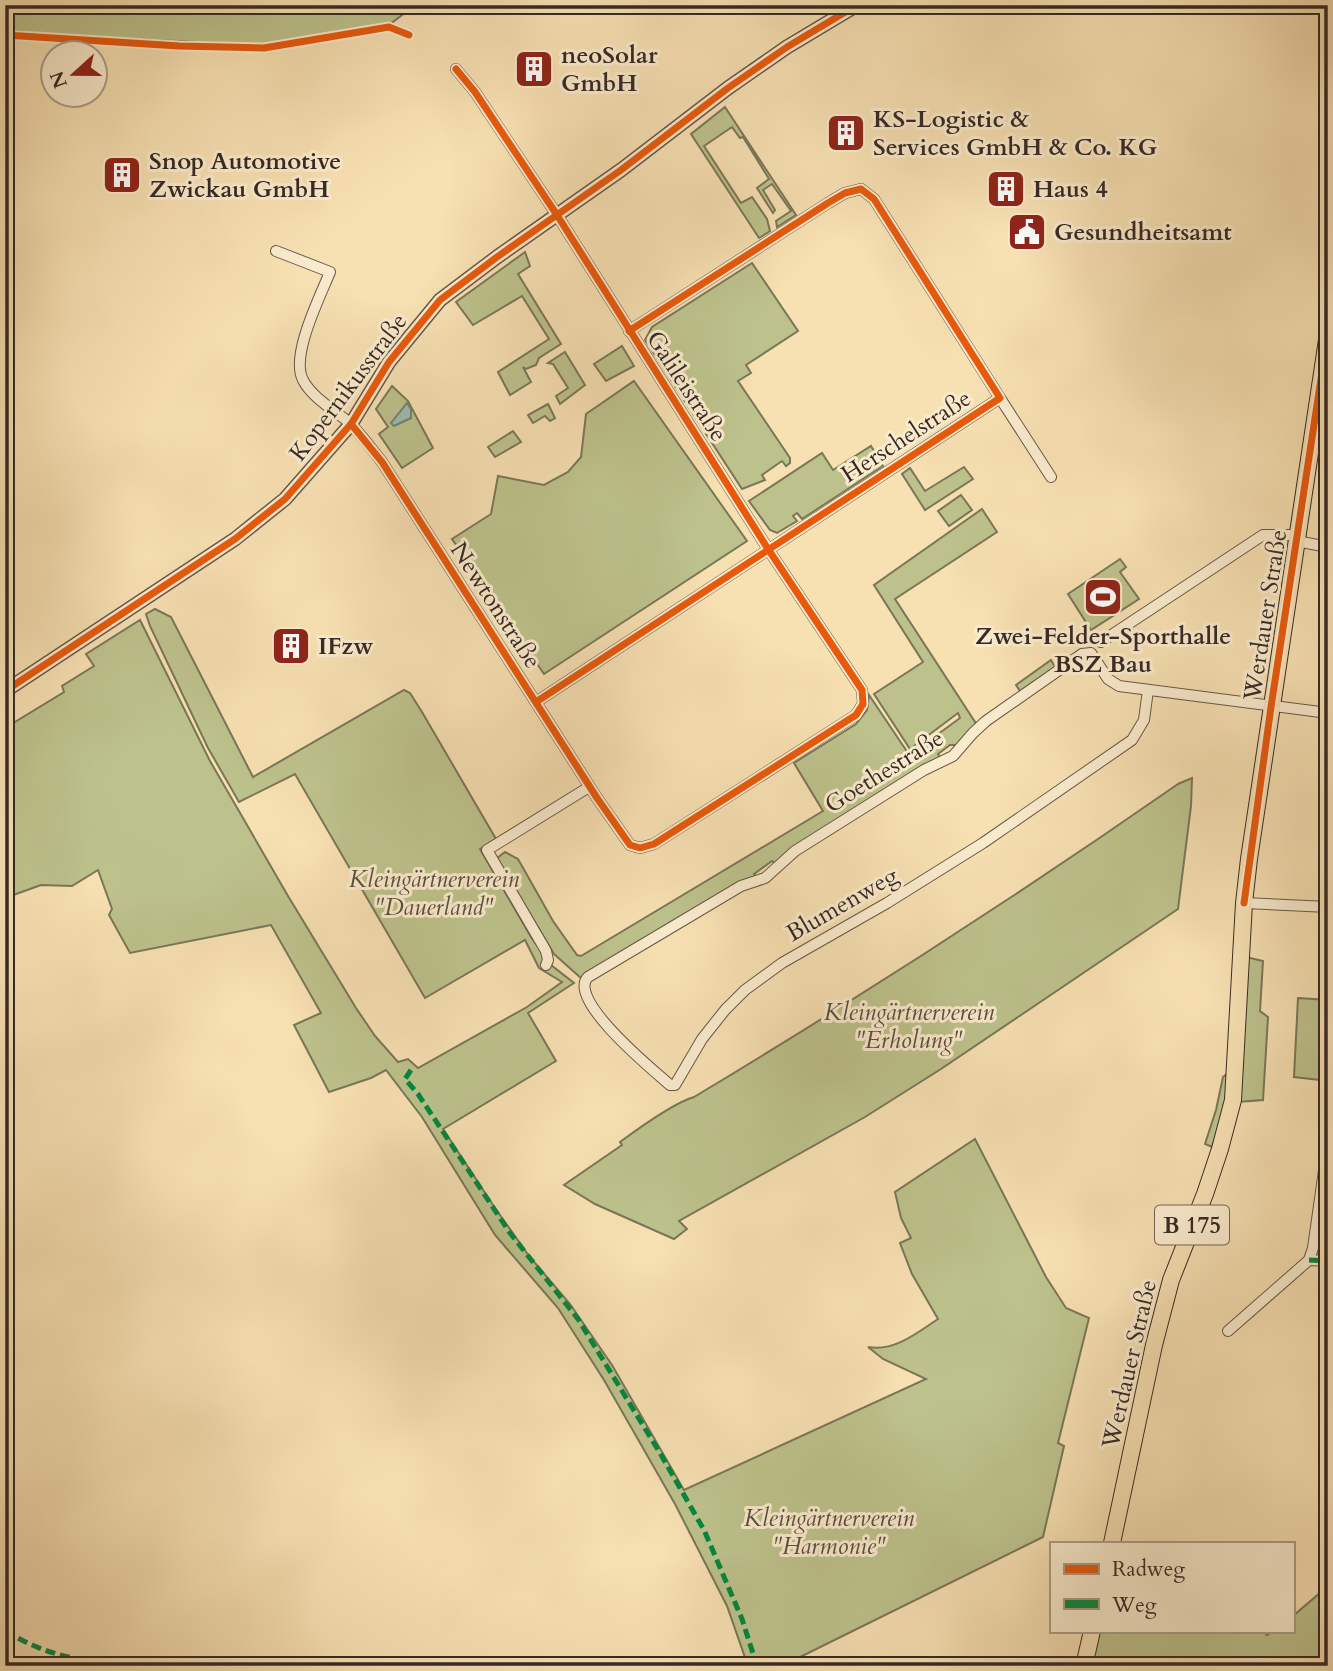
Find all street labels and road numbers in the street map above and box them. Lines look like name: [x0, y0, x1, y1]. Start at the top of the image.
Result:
street label: Kopernikusstraße: [282, 306, 415, 468]
street label: Galileistraße: [638, 324, 735, 448]
street label: Herschelstraße: [835, 382, 978, 491]
street label: Werdauer Straße: [1236, 527, 1295, 704]
street label: Newtonstraße: [442, 536, 549, 675]
street label: Goethestraße: [819, 722, 950, 821]
street label: Blumenweg: [780, 859, 905, 950]
road number: B 175: [1155, 1206, 1229, 1244]
street label: Werdauer Straße: [1094, 1276, 1165, 1453]

